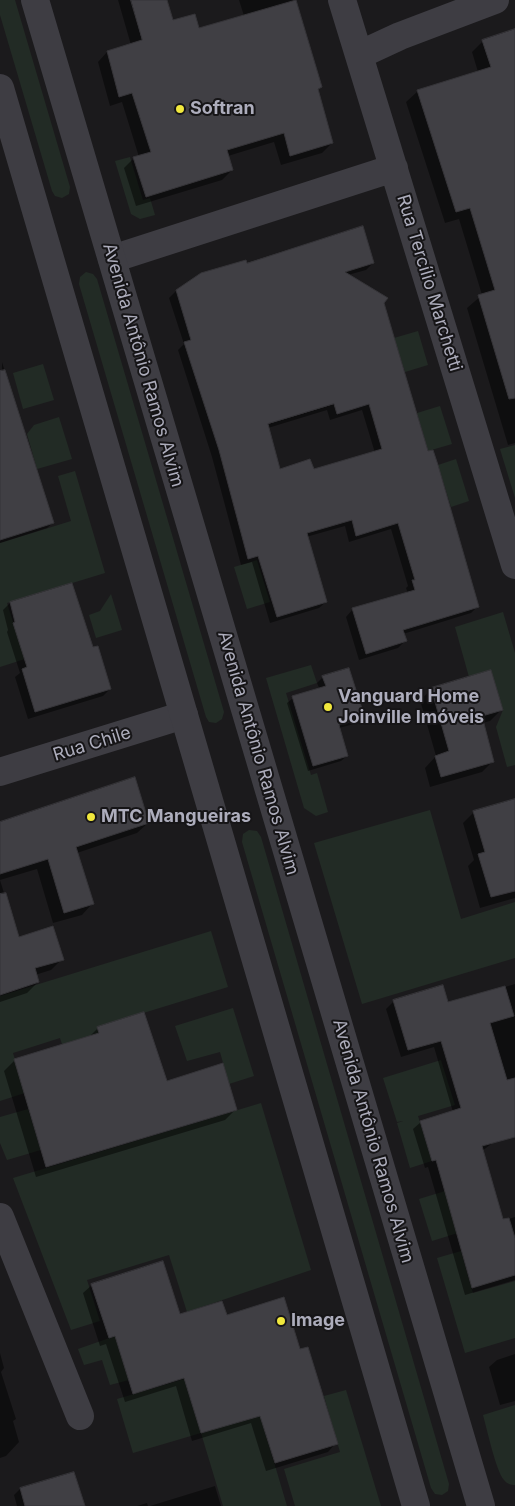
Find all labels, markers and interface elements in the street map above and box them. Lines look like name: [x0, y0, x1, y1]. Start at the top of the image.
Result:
place label: Softran: [190, 98, 255, 120]
marker: Softran: [174, 103, 186, 115]
street label: Rua Tercílio Marchetti: [392, 192, 466, 374]
street label: Avenida Antônio Ramos Alvim: [98, 240, 188, 490]
street label: Avenida Antônio Ramos Alvim: [213, 628, 303, 878]
place label: Vanguard Home Joinville Imóveis: [338, 686, 484, 729]
marker: Vanguard Home Joinville Imóveis: [322, 701, 334, 713]
street label: Rua Chile: [50, 722, 134, 766]
place label: MTC Mangueiras: [101, 806, 251, 828]
marker: MTC Mangueiras: [85, 811, 97, 823]
street label: Avenida Antônio Ramos Alvim: [328, 1016, 418, 1266]
place label: Image: [291, 1310, 345, 1332]
marker: Image: [275, 1315, 287, 1327]

